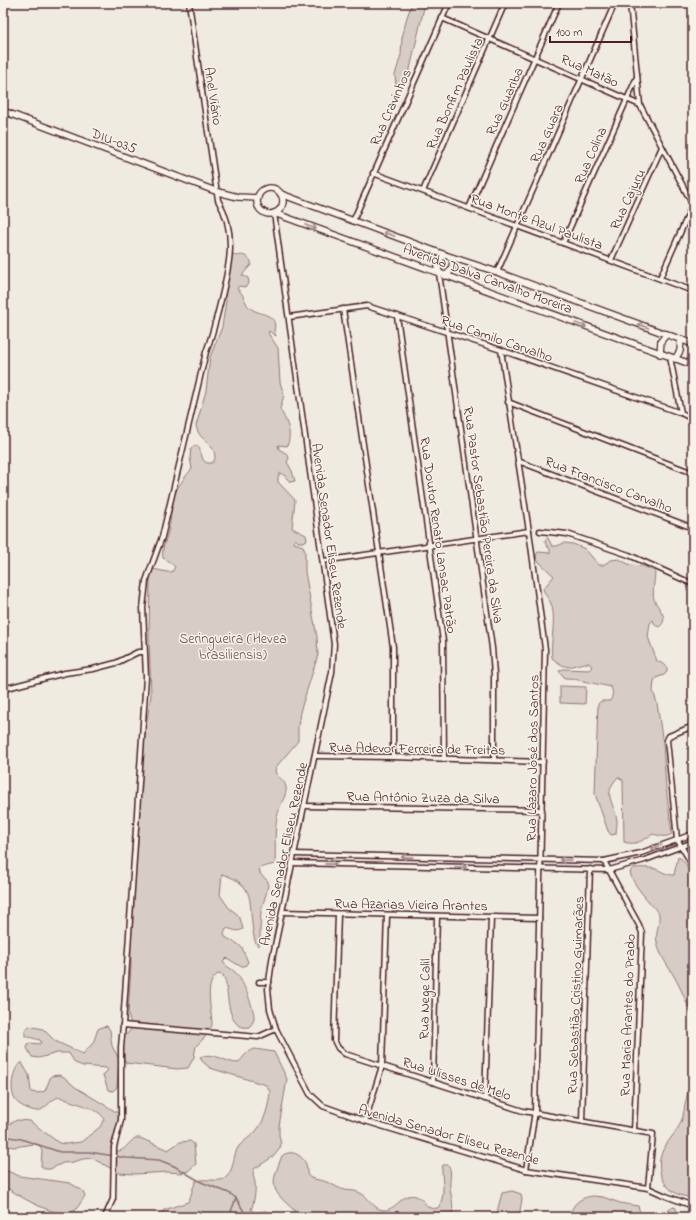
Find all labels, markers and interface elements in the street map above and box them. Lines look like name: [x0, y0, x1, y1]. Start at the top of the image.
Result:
scale bar: [550, 18, 631, 44]
text: 100 m: [556, 24, 583, 42]
street label: Rua Bonfim Paulista: [421, 34, 490, 153]
street label: Rua Matão: [557, 49, 622, 94]
street label: Rua Guariba: [481, 64, 530, 139]
street label: Anel Viário: [198, 66, 227, 127]
street label: Rua Cravinhos: [365, 66, 418, 149]
street label: Rua Guara: [525, 101, 570, 167]
street label: DIU-035: [87, 123, 139, 160]
street label: Rua Colina: [569, 124, 613, 188]
street label: Rua Cajuru: [605, 166, 652, 234]
street label: Rua Monte Azul Paulista: [467, 189, 606, 256]
one-way arrow: [304, 223, 316, 231]
one-way arrow: [384, 230, 396, 238]
street label: Avenida Dalva Carvalho Moreira: [400, 239, 575, 320]
street label: Rua Camilo Carvalho: [438, 310, 555, 368]
one-way arrow: [638, 321, 650, 329]
one-way arrow: [574, 322, 587, 329]
street label: Rua Pastor Sebastião Pereira da Silva: [457, 405, 508, 625]
street label: Rua Doutor Renato Lansac Patrão: [413, 436, 462, 635]
street label: Avenida Senador Eliseu Rezende: [305, 442, 352, 631]
street label: Rua Francisco Carvalho: [542, 451, 675, 519]
park label: Seringueira (Hevea brasiliensis): [179, 629, 287, 666]
street label: Rua Lázaro José dos Santos: [522, 674, 545, 842]
street label: Rua Adevor Ferreira de Freitas: [329, 737, 505, 762]
street label: Avenida Senador Eliseu Rezende: [255, 760, 314, 948]
street label: Rua Antônio Zuza da Silva: [346, 787, 500, 810]
one-way arrow: [651, 843, 663, 851]
one-way arrow: [401, 853, 414, 861]
one-way arrow: [559, 857, 572, 864]
one-way arrow: [324, 860, 337, 868]
one-way arrow: [454, 863, 467, 871]
street label: Rua Azarias Vieira Arantes: [334, 894, 488, 917]
street label: Rua Sebastião Cristino Guimarães: [563, 896, 590, 1094]
street label: Rua Maria Arantes do Prado: [615, 933, 642, 1097]
street label: Rua Nege Calil: [414, 958, 438, 1040]
street label: Rua Ulisses de Melo: [399, 1052, 514, 1107]
street label: Avenida Senador Eliseu Rezende: [356, 1100, 542, 1172]

